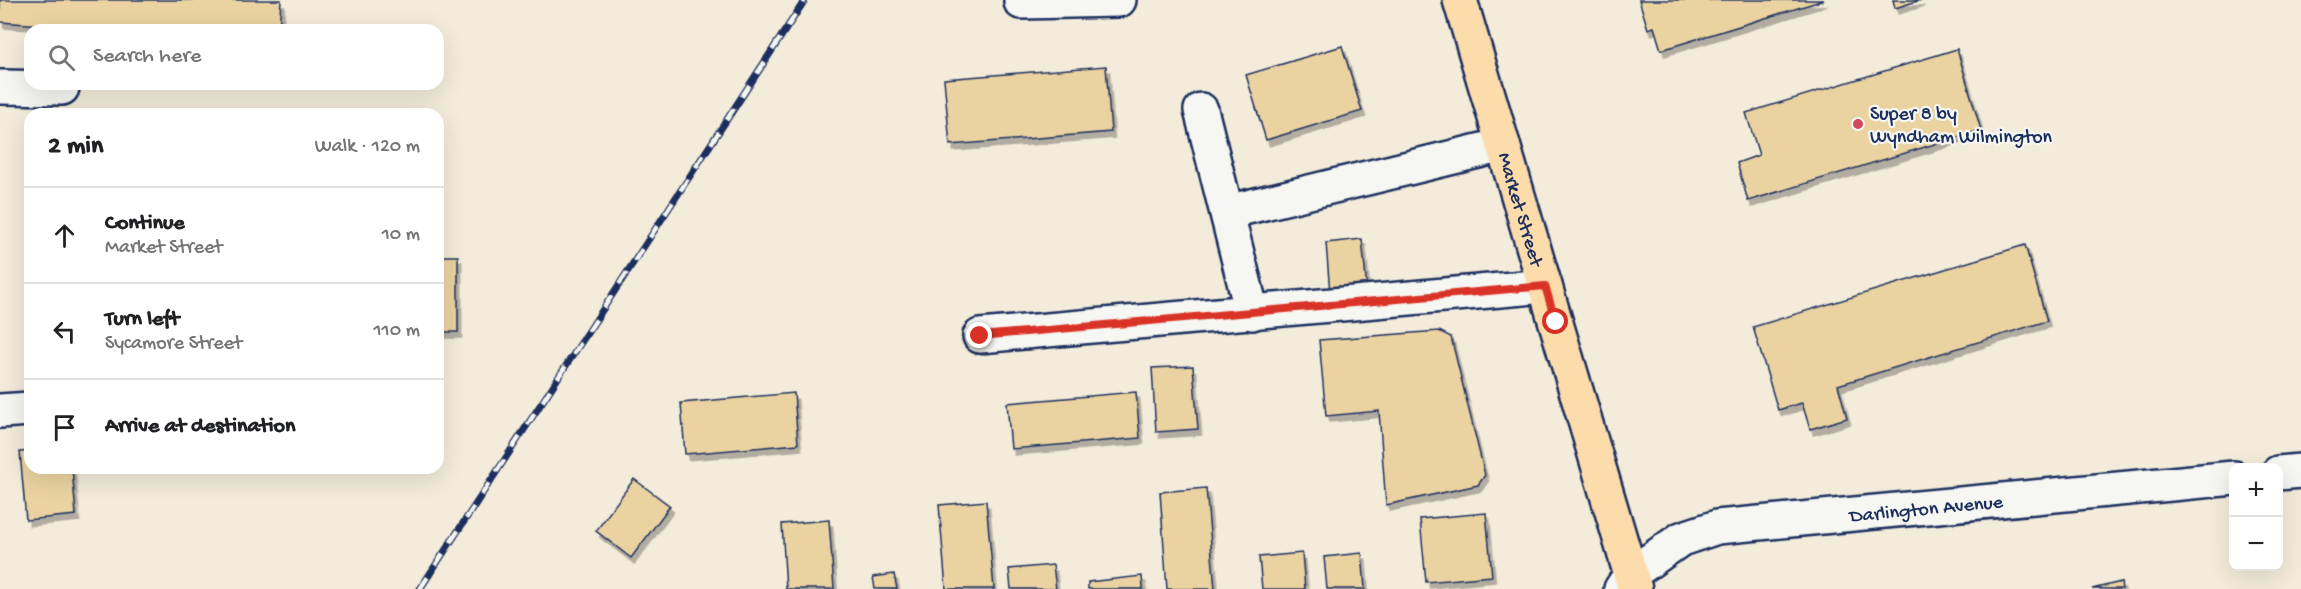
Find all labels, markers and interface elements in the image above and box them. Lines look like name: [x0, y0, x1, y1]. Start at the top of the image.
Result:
search box: [24, 24, 444, 90]
icon: search: [45, 41, 78, 74]
text: Search here: [93, 44, 201, 70]
place label: Super 8 by Wyndham Wilmington: [1870, 104, 2053, 150]
marker: Super 8 by Wyndham Wilmington: [1851, 117, 1865, 131]
text: 2 min: [48, 132, 103, 163]
text: Walk · 120 m: [315, 136, 420, 159]
street label: Market Street: [1491, 150, 1547, 271]
text: Continue: [105, 211, 185, 237]
icon: ahead: [48, 219, 81, 252]
text: 10 m: [382, 224, 420, 247]
text: Market Street: [105, 237, 223, 260]
text: Turn left: [105, 307, 179, 333]
route start: [1542, 308, 1568, 334]
icon: left: [48, 315, 81, 348]
text: 110 m: [374, 320, 420, 343]
route end: [966, 322, 992, 348]
text: Sycamore Street: [105, 333, 242, 356]
icon: arrive: [48, 411, 81, 444]
text: Arrive at destination: [105, 414, 295, 440]
map controls: [2229, 463, 2283, 571]
button: +: [2229, 463, 2283, 517]
street label: Darlington Avenue: [1847, 492, 2005, 530]
button: −: [2229, 517, 2283, 571]

